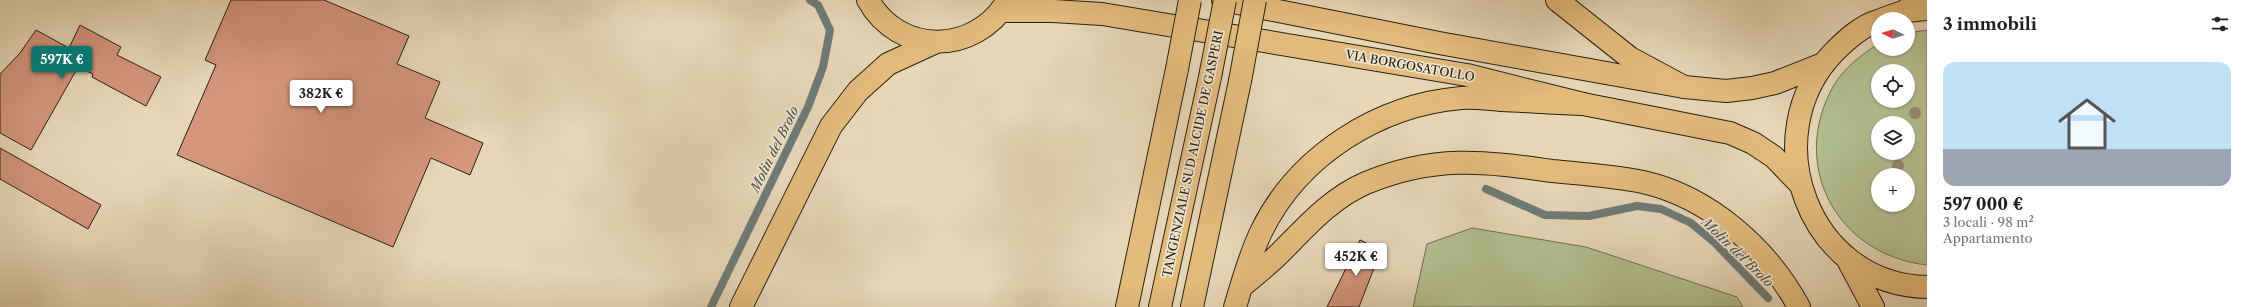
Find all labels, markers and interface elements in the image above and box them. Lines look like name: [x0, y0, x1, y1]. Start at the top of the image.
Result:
north arrow: [1871, 12, 1915, 56]
map controls: [1871, 12, 1915, 212]
icon: filters: [2209, 13, 2231, 35]
text: 3 immobili: [1943, 14, 2037, 34]
street label: TANGENZIALE SUD ALCIDE DE GASPERI: [1159, 29, 1226, 279]
pin: 597K €: [29, 46, 95, 80]
street label: VIA BORGOSATOLLO: [1343, 47, 1476, 84]
text: 597K €: [40, 51, 84, 67]
button: locate: [1871, 64, 1915, 108]
pin: 382K €: [288, 80, 354, 114]
text: 382K €: [299, 85, 343, 101]
icon: home: [2051, 88, 2123, 160]
water label: Molin del Brolo: [746, 104, 802, 196]
button: layers: [1871, 116, 1915, 160]
button: +: [1871, 168, 1915, 212]
text: 597 000 €: [1943, 194, 2023, 214]
water label: Molin del Brolo: [1698, 213, 1777, 290]
text: 3 locali · 98 m²: [1943, 214, 2034, 230]
text: Appartamento: [1943, 230, 2033, 246]
pin: 452K €: [1323, 243, 1389, 277]
text: 452K €: [1334, 248, 1378, 264]

